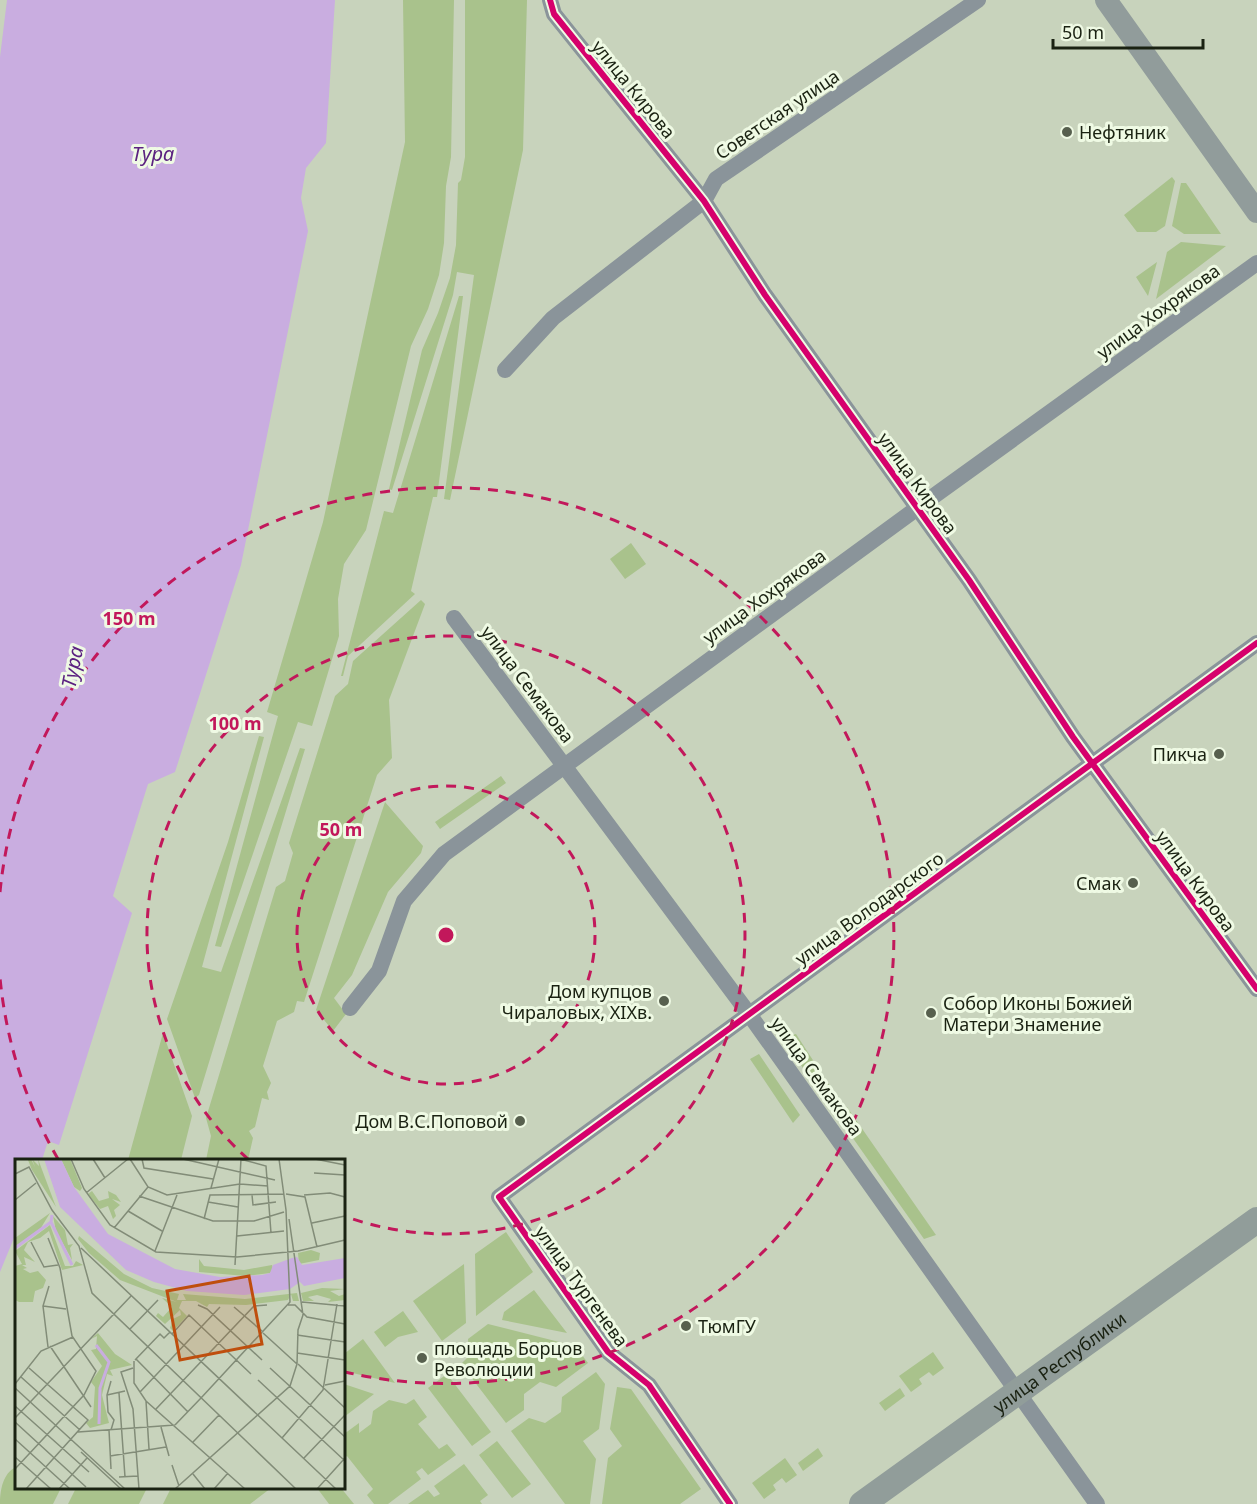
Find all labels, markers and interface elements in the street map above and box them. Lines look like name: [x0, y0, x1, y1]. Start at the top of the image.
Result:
scale bar: [1053, 12, 1203, 50]
text: 50 m: [1062, 20, 1104, 44]
street label: улица Кирова: [587, 35, 681, 143]
street label: Советская улица: [710, 64, 844, 164]
place label: Нефтяник: [1079, 120, 1166, 144]
marker: Нефтяник: [1060, 125, 1074, 139]
water label: Тура: [132, 140, 174, 167]
street label: улица Хохрякова: [1092, 258, 1224, 364]
street label: улица Кирова: [873, 427, 963, 539]
street label: улица Хохрякова: [698, 543, 830, 649]
text: 150 m: [102, 606, 156, 630]
street label: улица Семакова: [476, 620, 580, 748]
water label: Тура: [55, 644, 89, 690]
text: 100 m: [208, 711, 262, 735]
place label: Пикча: [1153, 742, 1207, 766]
marker: Пикча: [1212, 747, 1226, 761]
text: 50 m: [320, 817, 362, 841]
street label: улица Кирова: [1151, 825, 1241, 937]
street label: улица Володарского: [790, 846, 948, 970]
place label: Смак: [1076, 871, 1121, 895]
marker: Смак: [1126, 876, 1140, 890]
centre of rings: [436, 925, 456, 945]
place label: Дом купцов Чираловых, XIXв.: [502, 979, 652, 1024]
place label: Собор Иконы Божией Матери Знамение: [943, 991, 1133, 1036]
marker: Дом купцов Чираловых, XIXв.: [657, 994, 671, 1008]
marker: Собор Иконы Божией Матери Знамение: [924, 1006, 938, 1020]
street label: улица Семакова: [766, 1012, 868, 1140]
place label: Дом В.С.Поповой: [355, 1109, 508, 1133]
marker: Дом В.С.Поповой: [513, 1114, 527, 1128]
inset map: [15, 1159, 345, 1489]
street label: улица Тургенева: [530, 1221, 634, 1351]
street label: улица Республики: [988, 1306, 1131, 1418]
place label: ТюмГУ: [698, 1314, 757, 1338]
marker: ТюмГУ: [679, 1319, 693, 1333]
place label: площадь Борцов Революции: [434, 1336, 582, 1381]
marker: площадь Борцов Революции: [415, 1351, 429, 1365]

